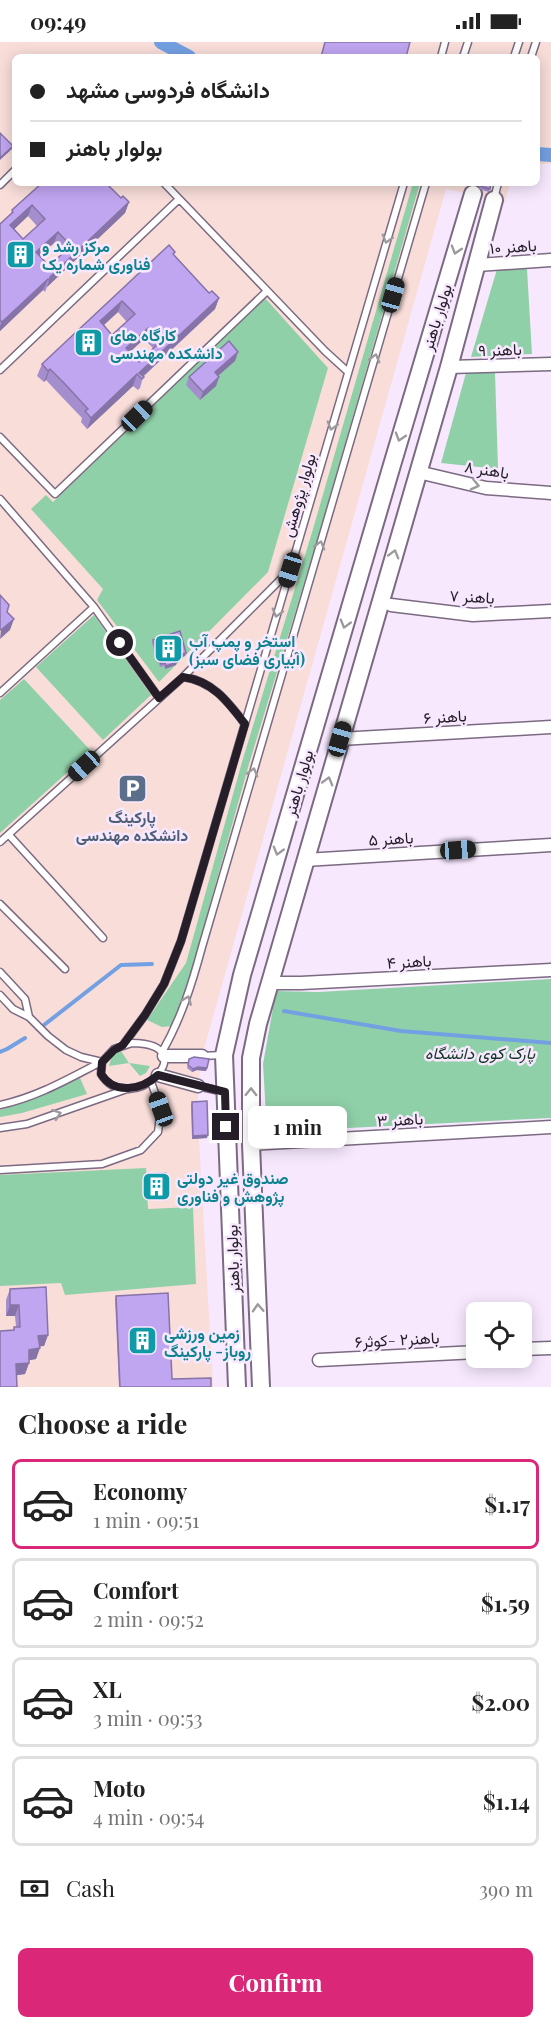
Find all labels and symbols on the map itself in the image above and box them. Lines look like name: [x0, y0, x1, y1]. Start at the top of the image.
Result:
one-way arrow: [382, 233, 394, 244]
street label: باهنر ۱۰: [489, 234, 537, 259]
place label: مرکز رشد و فناوری شماره یک: [42, 235, 151, 275]
building icon: مرکز رشد و فناوری شماره یک: [5, 238, 37, 270]
one-way arrow: [451, 244, 463, 255]
car: [379, 275, 407, 315]
street label: بولوار باهنر: [416, 281, 457, 354]
place label: کارگاه های دانشکده مهندسی: [110, 324, 223, 364]
building icon: کارگاه های دانشکده مهندسی: [73, 327, 105, 359]
street label: باهنر ۹: [478, 338, 522, 361]
one-way arrow: [368, 353, 380, 364]
car: [118, 397, 156, 435]
one-way arrow: [327, 420, 339, 431]
one-way arrow: [395, 431, 407, 442]
street label: بولوار پژوهش: [276, 451, 322, 540]
street label: باهنر ۸: [463, 455, 511, 484]
one-way arrow: [470, 478, 480, 491]
one-way arrow: [313, 540, 325, 551]
one-way arrow: [387, 549, 399, 560]
car: [276, 550, 304, 590]
street label: باهنر ۷: [449, 584, 495, 609]
one-way arrow: [272, 607, 284, 618]
one-way arrow: [340, 618, 352, 629]
route start: [106, 629, 133, 656]
place label: استخر و پمپ آب (آبیاری فضای سبز): [189, 630, 305, 670]
building icon: استخر و پمپ آب (آبیاری فضای سبز): [152, 633, 184, 665]
street label: باهنر ۶: [423, 704, 467, 729]
car: [326, 719, 354, 759]
car: [65, 747, 103, 785]
street label: بولوار باهنر: [278, 747, 318, 820]
one-way arrow: [246, 767, 258, 778]
parking icon: پارکینگ دانشکده مهندسی: [116, 772, 148, 804]
one-way arrow: [321, 776, 333, 787]
place label: پارکینگ دانشکده مهندسی: [76, 806, 188, 846]
street label: باهنر ۵: [368, 826, 414, 851]
car: [439, 840, 477, 860]
one-way arrow: [273, 845, 285, 856]
street label: باهنر ۴: [386, 949, 432, 974]
one-way arrow: [180, 995, 192, 1006]
park label: پارک کوی دانشگاه: [425, 1042, 536, 1065]
one-way arrow: [245, 1087, 257, 1096]
car: [146, 1089, 176, 1129]
callout: 1 min: [247, 1106, 346, 1148]
street label: باهنر ۳: [376, 1107, 424, 1132]
one-way arrow: [51, 1109, 62, 1122]
route end: [212, 1113, 239, 1140]
place label: صندوق غیر دولتی پژوهش و فناوری: [177, 1167, 289, 1208]
building icon: صندوق غیر دولتی پژوهش و فناوری: [140, 1170, 172, 1202]
street label: بولوار باهنر: [220, 1224, 245, 1295]
one-way arrow: [252, 1303, 264, 1312]
place label: زمین ورزشی روباز- پارکینگ: [164, 1322, 251, 1363]
building icon: زمین ورزشی روباز- پارکینگ: [127, 1325, 159, 1357]
street label: باهنر۲ -کوثر۶: [354, 1326, 440, 1353]

